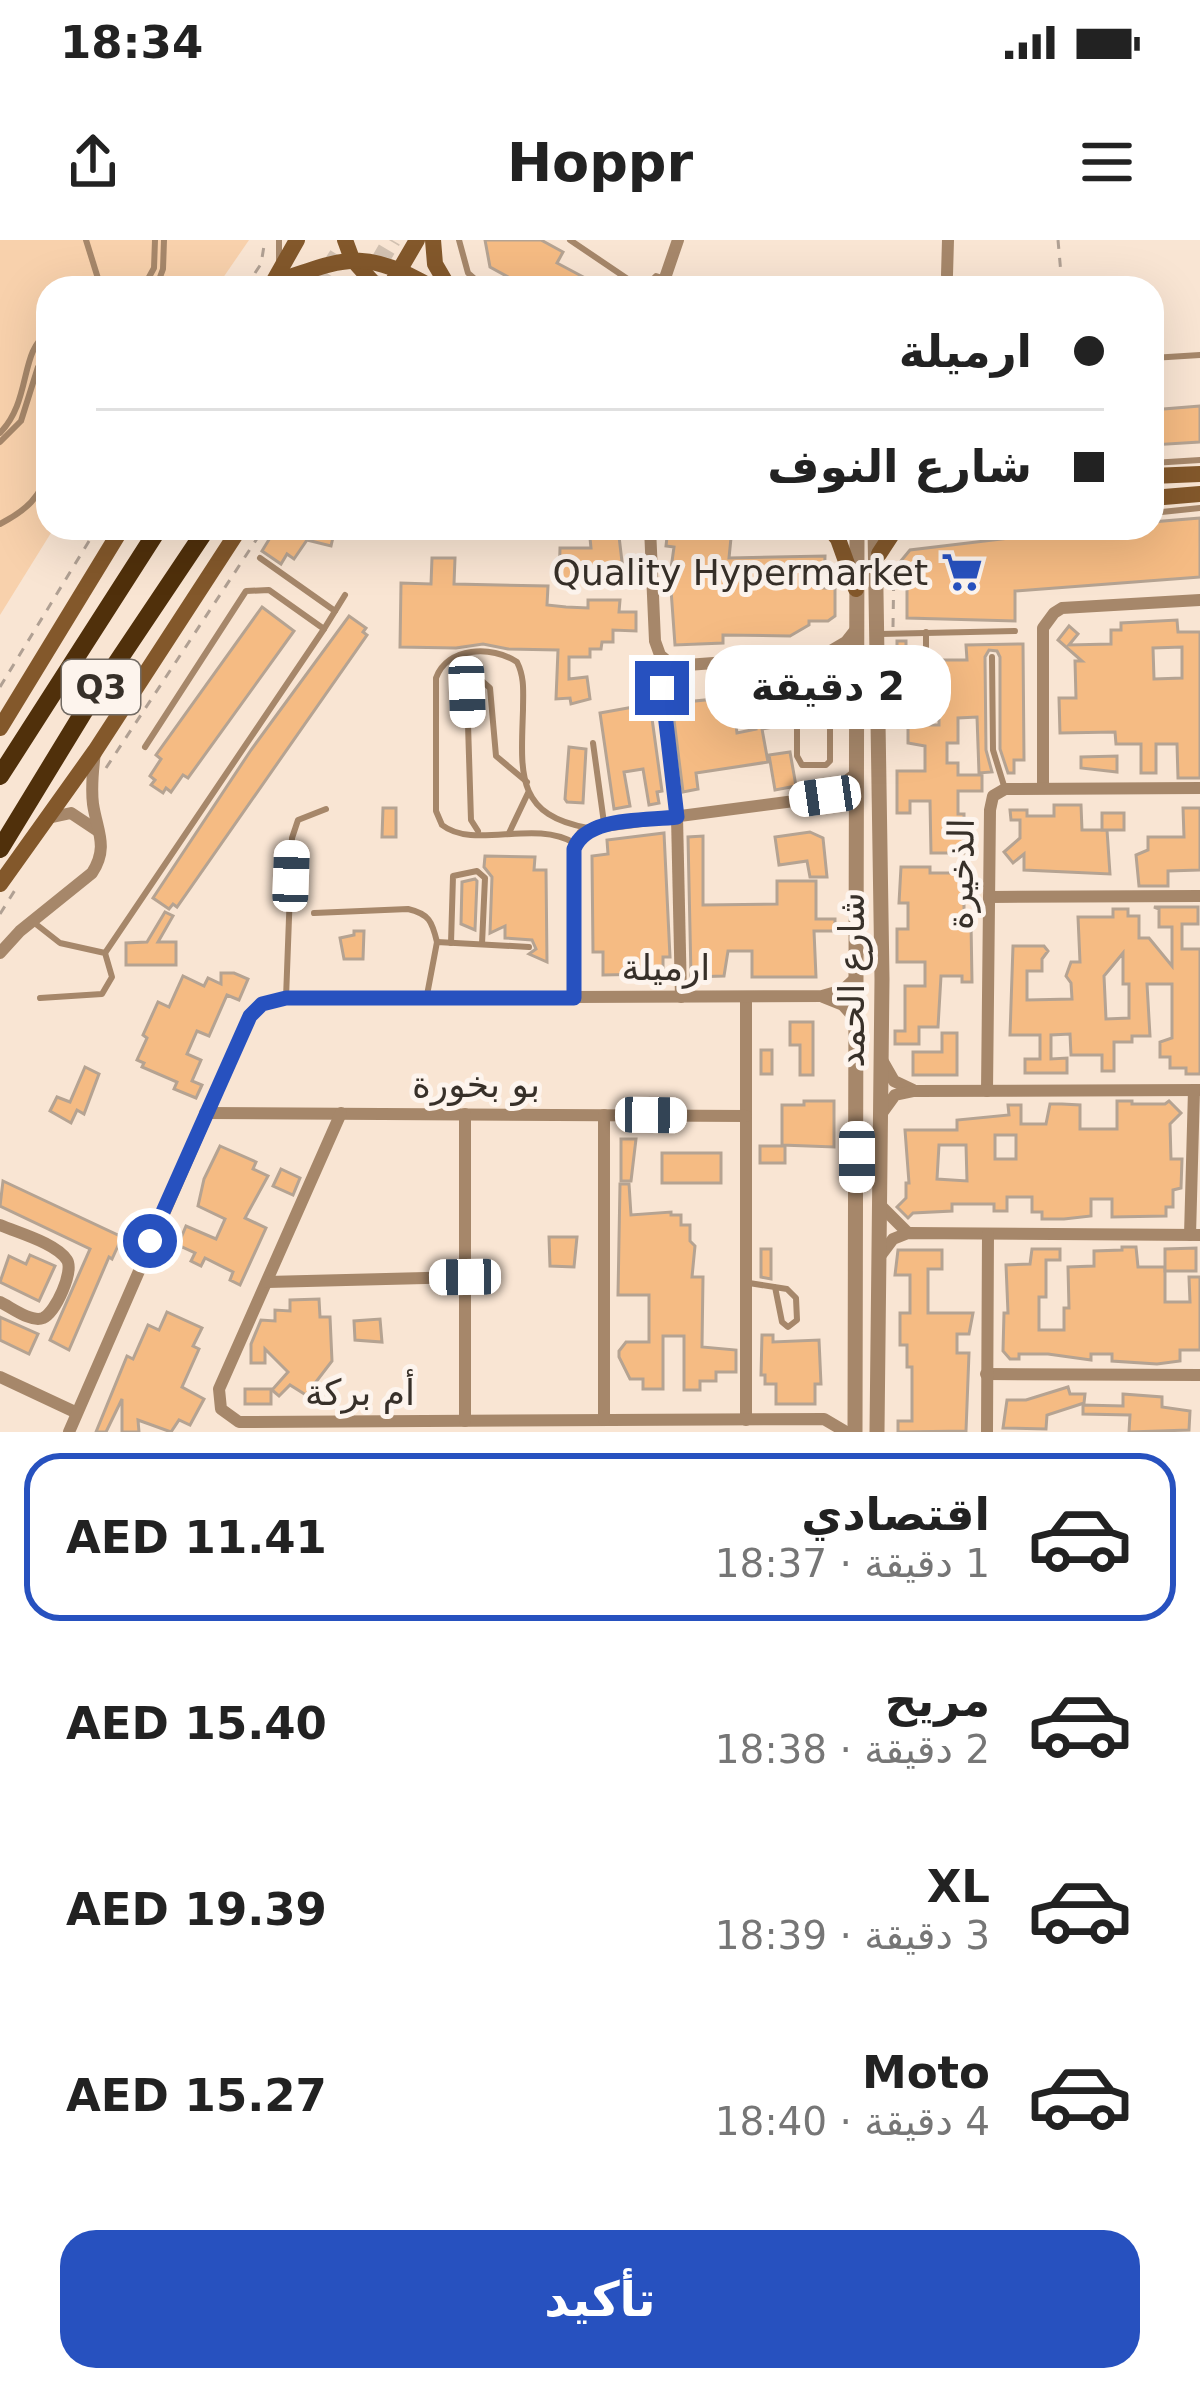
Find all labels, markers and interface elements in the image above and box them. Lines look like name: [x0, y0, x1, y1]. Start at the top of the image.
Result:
text: 18:34: [60, 16, 203, 69]
icon: share: [60, 129, 126, 195]
icon: menu: [1074, 129, 1140, 195]
text: Hoppr: [507, 131, 693, 194]
text: ارميلة: [899, 325, 1032, 378]
text: شارع النوف: [767, 440, 1032, 493]
supermarket icon: Quality Hypermarket: [939, 549, 985, 595]
place label: Quality Hypermarket: [553, 552, 928, 593]
callout: 2 دقيقة: [704, 646, 950, 730]
car: [448, 655, 486, 729]
road number: Q3: [62, 660, 140, 714]
route end: [635, 661, 689, 715]
text: 2 دقيقة: [751, 664, 905, 709]
car: [787, 773, 863, 819]
street label: الذخيرة: [939, 818, 983, 930]
car: [272, 839, 310, 913]
street label: شارع الحمد: [831, 892, 873, 1068]
street label: ارميلة: [622, 947, 710, 989]
street label: بو بخورة: [412, 1064, 540, 1106]
car: [615, 1096, 687, 1134]
car: [839, 1121, 875, 1193]
route start: [123, 1214, 177, 1268]
car: [429, 1258, 501, 1296]
street label: أم بركة: [305, 1369, 415, 1414]
icon: car: [1026, 1483, 1134, 1591]
text: اقتصادي: [801, 1488, 990, 1541]
text: AED 11.41: [66, 1511, 327, 1564]
text: 1 دقيقة · 18:37: [715, 1541, 990, 1586]
icon: car: [1026, 1669, 1134, 1777]
text: مريح: [885, 1674, 990, 1727]
text: AED 15.40: [66, 1697, 327, 1750]
text: 2 دقيقة · 18:38: [715, 1727, 990, 1772]
icon: car: [1026, 1855, 1134, 1963]
text: XL: [927, 1860, 990, 1913]
text: AED 19.39: [66, 1883, 327, 1936]
text: 3 دقيقة · 18:39: [715, 1913, 990, 1958]
icon: car: [1026, 2041, 1134, 2149]
text: Moto: [862, 2046, 990, 2099]
text: AED 15.27: [66, 2069, 327, 2122]
text: 4 دقيقة · 18:40: [715, 2099, 990, 2144]
button: تأكيد: [60, 2230, 1140, 2368]

